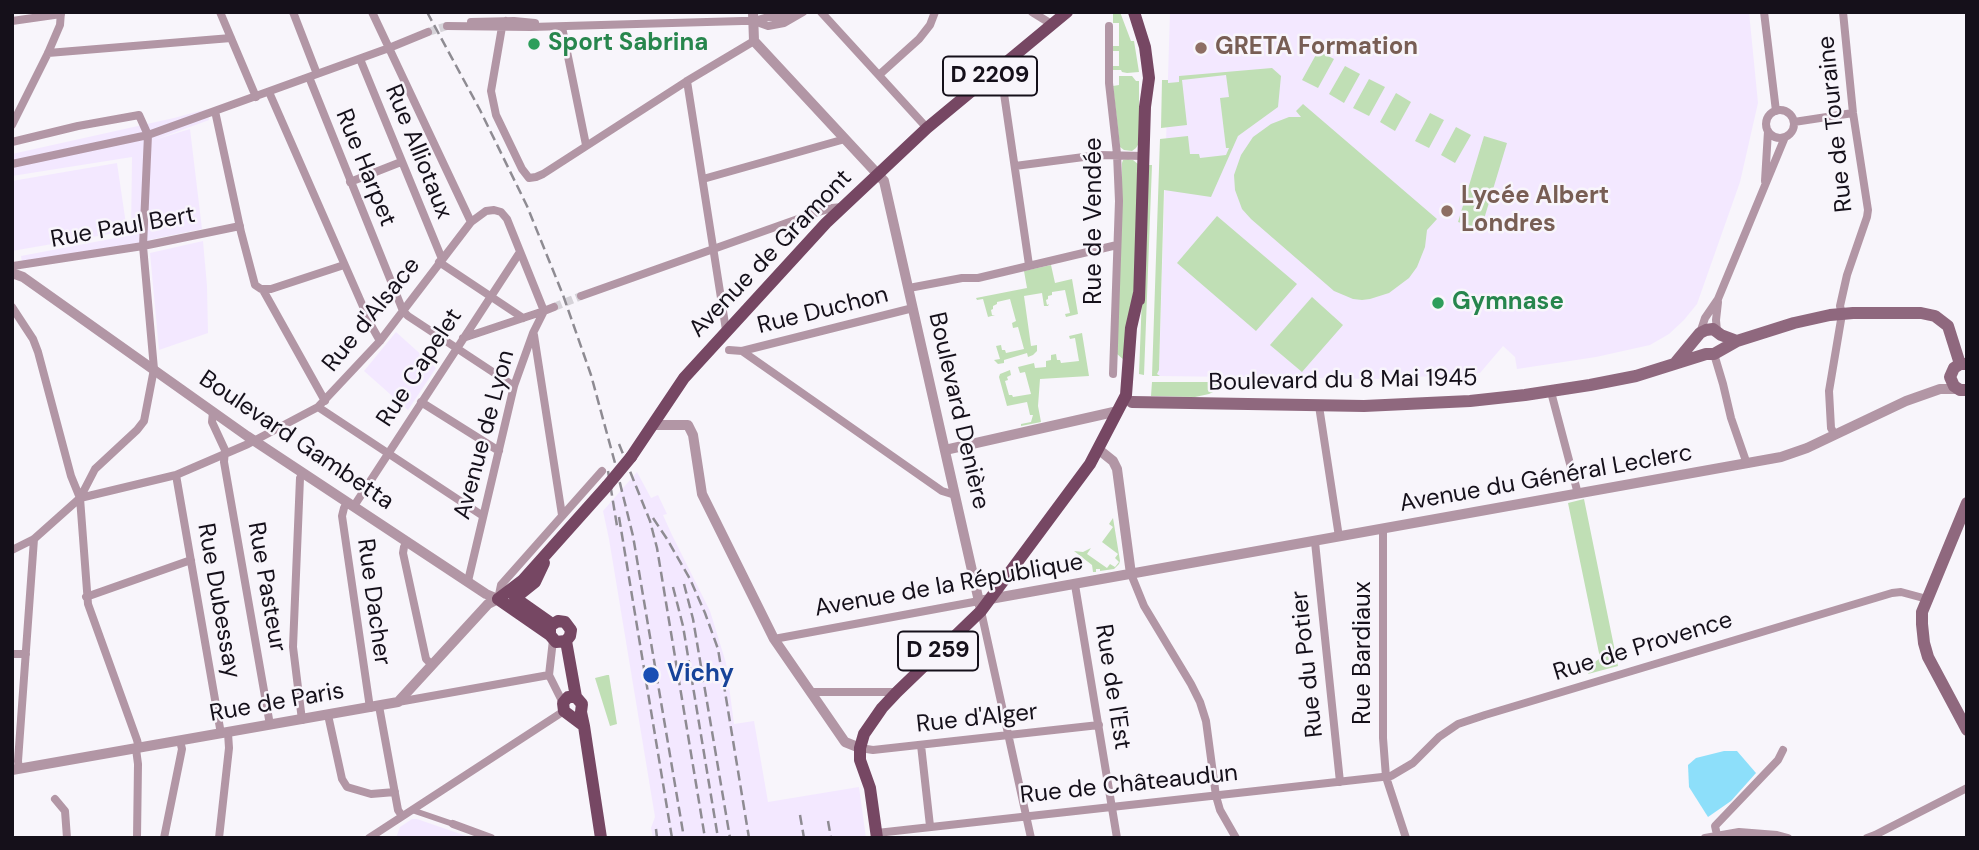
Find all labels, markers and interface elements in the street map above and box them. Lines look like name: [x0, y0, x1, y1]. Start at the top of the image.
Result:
place label: Sport Sabrina: [548, 30, 708, 58]
place label: GRETA Formation: [1215, 34, 1418, 62]
street label: Rue de Touraine: [1812, 34, 1860, 214]
marker: Sport Sabrina: [526, 36, 542, 52]
marker: GRETA Formation: [1193, 40, 1209, 56]
road number: D 2209: [943, 57, 1037, 96]
street label: Rue Alliotaux: [378, 81, 458, 223]
street label: Rue Harpet: [328, 105, 402, 231]
street label: Rue de Vendée: [1081, 137, 1109, 305]
street label: Avenue de Gramont: [684, 164, 858, 344]
place label: Lycée Albert Londres: [1461, 183, 1609, 239]
street label: Rue Paul Bert: [48, 201, 198, 255]
marker: Lycée Albert Londres: [1439, 203, 1455, 219]
street label: Rue d'Alsace: [317, 252, 427, 378]
street label: Rue Duchon: [755, 281, 891, 341]
place label: Gymnase: [1452, 289, 1564, 317]
marker: Gymnase: [1430, 295, 1446, 311]
street label: Rue Capelet: [371, 304, 469, 432]
street label: Boulevard Denière: [921, 310, 995, 512]
street label: Avenue de Lyon: [449, 347, 521, 523]
street label: Boulevard du 8 Mai 1945: [1208, 364, 1478, 398]
street label: Boulevard Gambetta: [193, 365, 399, 517]
street label: Avenue du Général Leclerc: [1397, 439, 1695, 519]
street label: Rue Pasteur: [240, 520, 292, 654]
street label: Rue Dubessay: [190, 521, 246, 681]
street label: Rue Dacher: [350, 537, 396, 667]
street label: Avenue de la République: [812, 548, 1086, 624]
street label: Rue Bardiaux: [1350, 581, 1378, 725]
street label: Rue du Potier: [1286, 589, 1330, 739]
street label: Rue de Provence: [1550, 606, 1736, 688]
street label: Rue de l'Est: [1088, 622, 1136, 752]
road number: D 259: [898, 632, 978, 670]
place label: Vichy: [667, 661, 734, 689]
marker: Vichy: [641, 665, 661, 685]
street label: Rue de Paris: [207, 677, 347, 729]
street label: Rue d'Alger: [915, 698, 1039, 740]
street label: Rue de Châteaudun: [1019, 759, 1239, 811]

